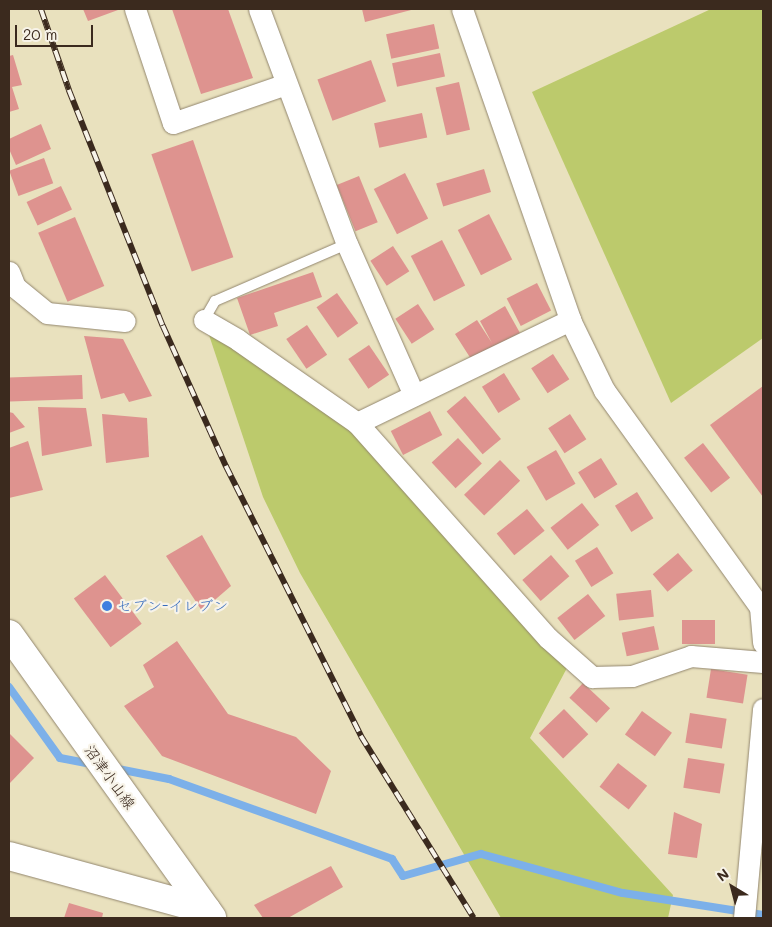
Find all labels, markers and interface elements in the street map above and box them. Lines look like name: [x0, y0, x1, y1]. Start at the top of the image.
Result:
scale bar: [18, 15, 95, 47]
text: 20 m: [23, 24, 57, 44]
place label: セブン-イレブン: [117, 597, 228, 615]
marker: セブン-イレブン: [101, 600, 113, 612]
street label: 沼津小山線: [81, 741, 139, 813]
north arrow: [707, 862, 757, 912]
text: N: [713, 864, 733, 885]

